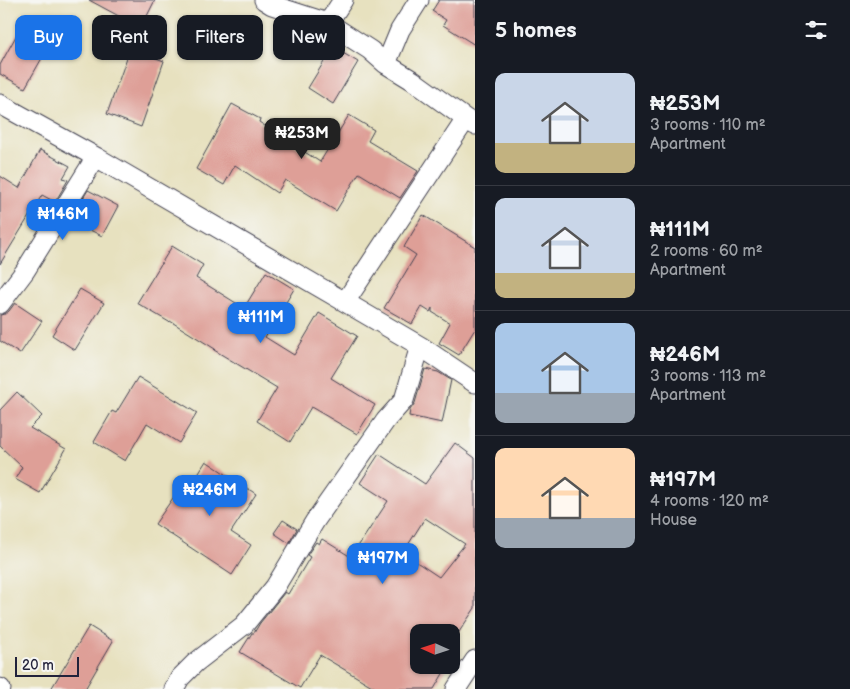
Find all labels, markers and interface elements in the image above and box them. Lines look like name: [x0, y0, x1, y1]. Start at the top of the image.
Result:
chip: Buy: [15, 15, 82, 60]
chip: Rent: [92, 15, 167, 60]
chip: Filters: [177, 15, 263, 60]
chip: New: [273, 15, 345, 60]
icon: filters: [802, 16, 830, 44]
text: 5 homes: [495, 18, 577, 43]
text: ₦253M: [650, 91, 720, 116]
icon: home: [535, 93, 595, 153]
text: 3 rooms · 110 m²: [650, 116, 766, 135]
pin: ₦253M: [267, 118, 337, 160]
text: ₦253M: [275, 124, 329, 143]
text: Apartment: [650, 135, 726, 154]
pin: ₦146M: [28, 198, 98, 241]
text: ₦146M: [37, 205, 89, 224]
text: ₦111M: [650, 217, 710, 242]
icon: home: [535, 218, 595, 278]
text: 2 rooms · 60 m²: [650, 242, 763, 261]
text: Apartment: [650, 261, 726, 280]
pin: ₦111M: [226, 302, 296, 344]
text: ₦111M: [238, 308, 284, 327]
text: ₦246M: [650, 342, 720, 367]
icon: home: [535, 343, 595, 403]
text: 3 rooms · 113 m²: [650, 367, 766, 386]
text: Apartment: [650, 386, 726, 405]
text: ₦197M: [650, 467, 716, 492]
icon: home: [535, 468, 595, 528]
pin: ₦246M: [175, 474, 245, 517]
text: ₦246M: [183, 481, 237, 500]
text: 4 rooms · 120 m²: [650, 492, 769, 511]
text: House: [650, 511, 697, 530]
pin: ₦197M: [348, 542, 418, 585]
text: ₦197M: [358, 549, 408, 568]
north arrow: [410, 624, 460, 674]
map controls: [410, 624, 460, 674]
scale bar: [15, 654, 79, 677]
text: 20 m: [22, 657, 54, 674]

